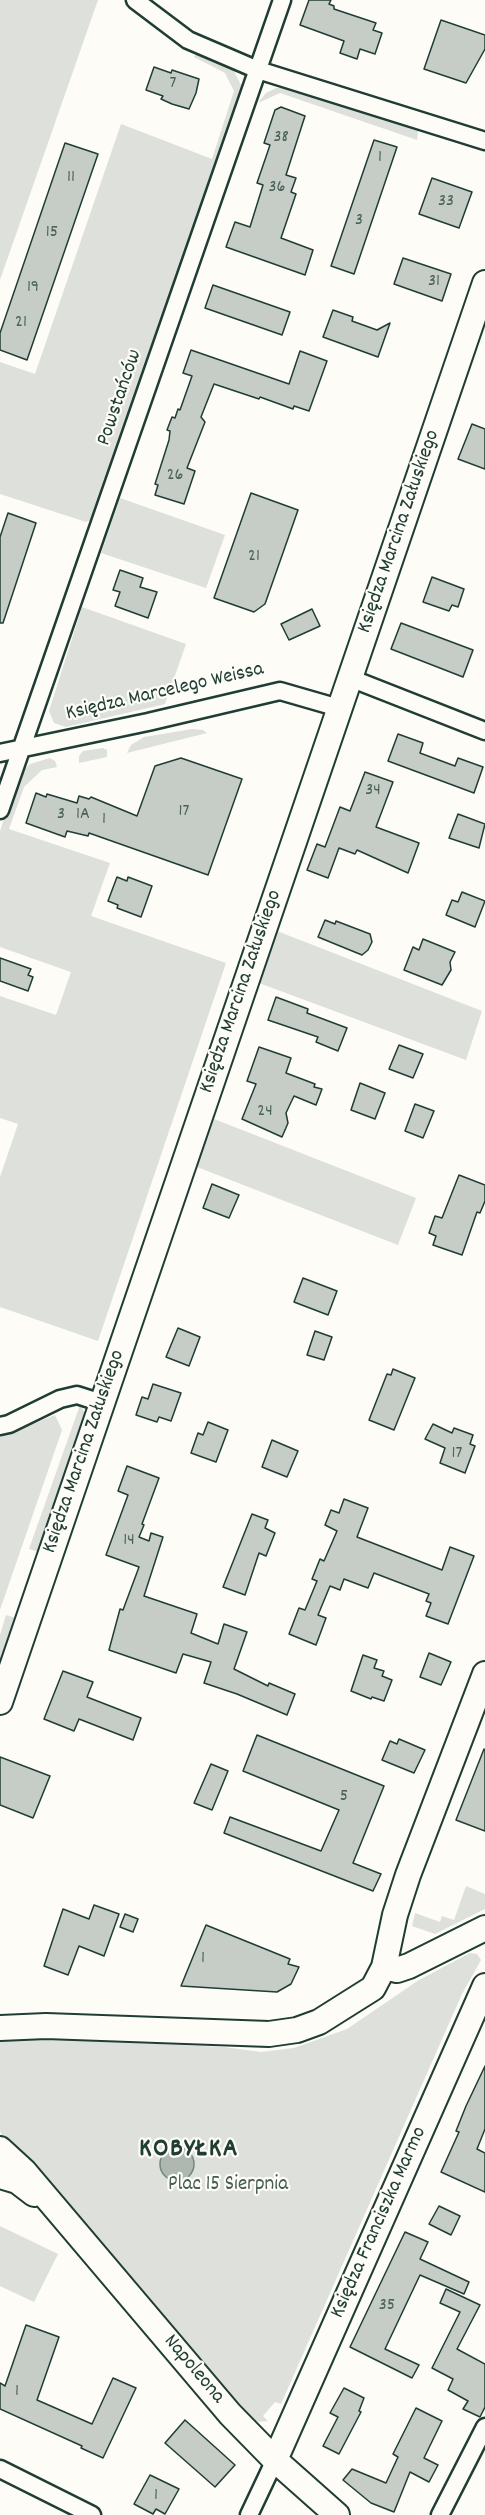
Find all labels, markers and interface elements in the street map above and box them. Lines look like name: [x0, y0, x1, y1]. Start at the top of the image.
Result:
house number: 7: [170, 74, 176, 96]
house number: 38: [273, 128, 289, 150]
house number: 1: [378, 148, 382, 170]
house number: 11: [67, 168, 75, 190]
house number: 36: [269, 178, 285, 200]
house number: 33: [438, 192, 454, 214]
house number: 3: [355, 211, 363, 233]
house number: 15: [46, 223, 58, 245]
house number: 31: [428, 272, 440, 294]
house number: 19: [27, 278, 39, 300]
house number: 21: [15, 313, 27, 335]
street label: Powstańców: [93, 347, 149, 449]
street label: Księdza Marcina Załuskiego: [353, 427, 447, 637]
house number: 26: [167, 466, 183, 488]
house number: 21: [248, 547, 260, 569]
street label: Księdza Marcelego Weissa: [64, 658, 266, 728]
house number: 34: [365, 781, 381, 803]
house number: 17: [179, 802, 189, 824]
house number: 3: [57, 805, 65, 827]
house number: 1A: [76, 805, 90, 827]
house number: 1: [102, 810, 106, 832]
street label: Księdza Marcina Załuskiego: [195, 887, 289, 1097]
house number: 24: [257, 1102, 273, 1124]
street label: Księdza Marcina Załuskiego: [38, 1347, 132, 1557]
house number: 17: [452, 1444, 462, 1466]
house number: 14: [123, 1531, 135, 1553]
house number: 5: [340, 1787, 348, 1809]
house number: 1: [201, 1949, 205, 1971]
street label: Księdza Franciszka Marmo: [326, 2123, 434, 2323]
district label: KOBYŁKA: [139, 2135, 239, 2167]
park label: Plac 15 Sierpnia: [168, 2173, 288, 2199]
house number: 35: [379, 2296, 395, 2318]
street label: Napoleona: [157, 2330, 229, 2410]
house number: 1: [15, 2382, 19, 2404]
house number: 1: [154, 2486, 158, 2508]

